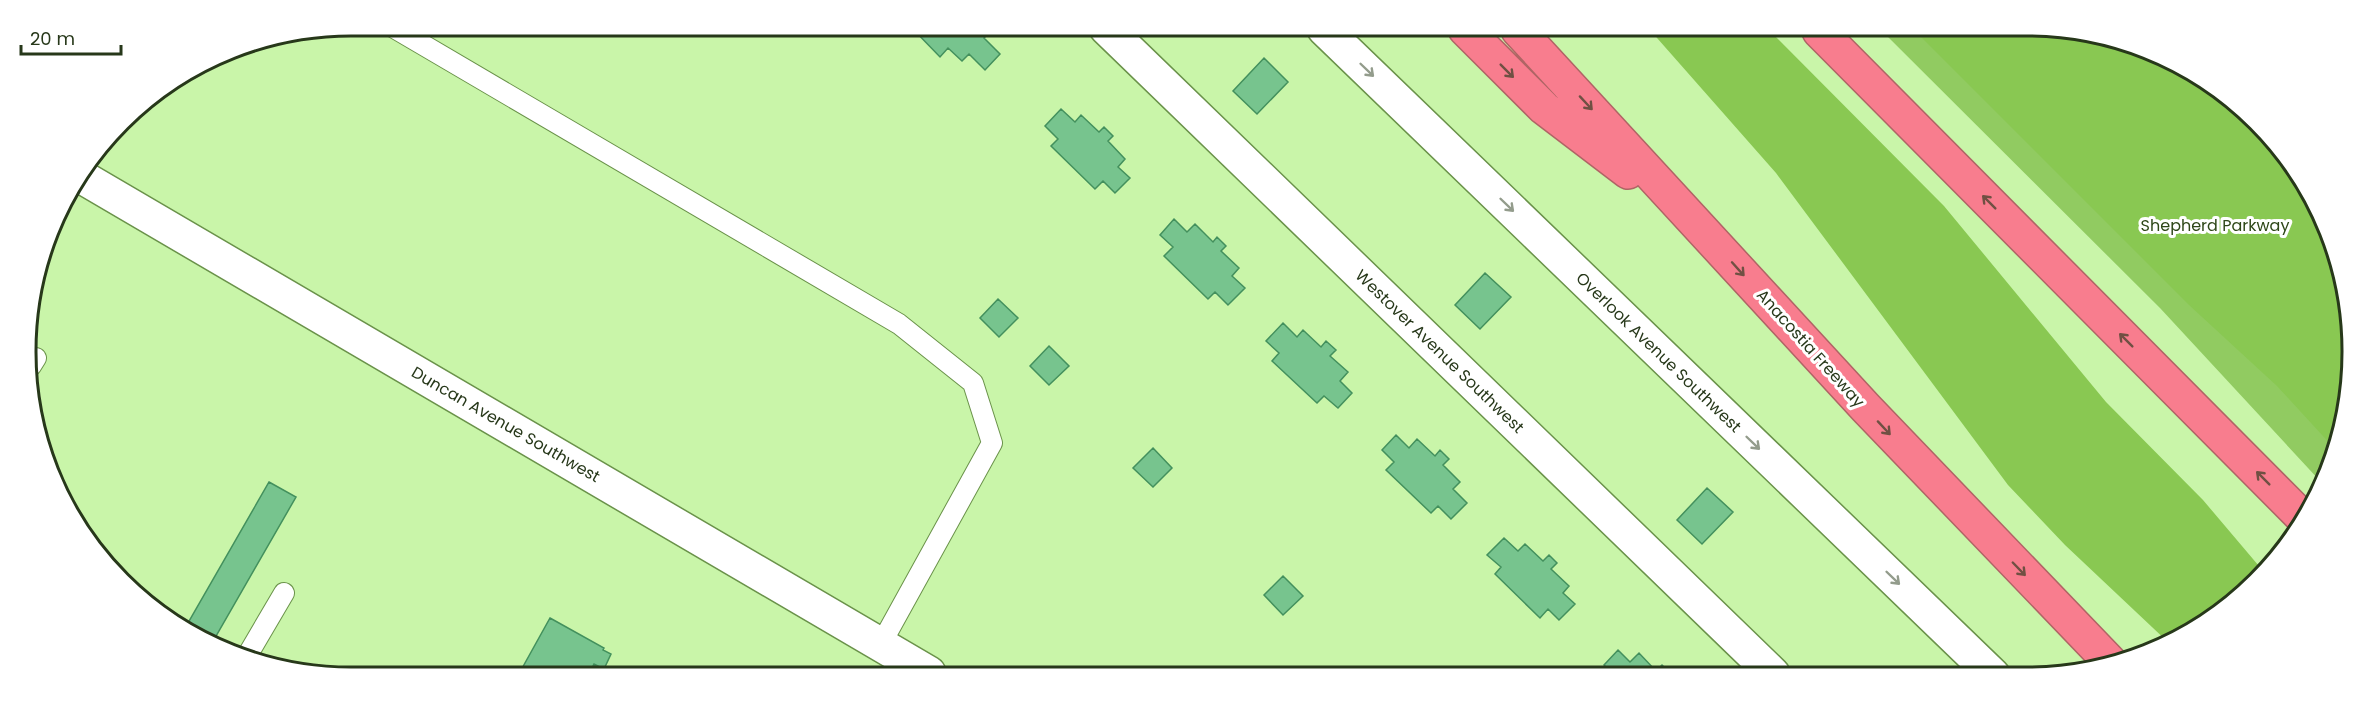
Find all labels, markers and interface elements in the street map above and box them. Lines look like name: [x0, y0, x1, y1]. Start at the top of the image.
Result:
scale bar: [21, 18, 122, 56]
text: 20 m: [30, 26, 75, 51]
one-way arrow: [1359, 62, 1374, 77]
one-way arrow: [1499, 63, 1514, 78]
one-way arrow: [1579, 96, 1593, 111]
one-way arrow: [1981, 194, 1996, 209]
one-way arrow: [1499, 198, 1514, 212]
park label: Shepherd Parkway: [2141, 214, 2289, 237]
one-way arrow: [1731, 261, 1745, 276]
street label: Westover Avenue Southwest: [1350, 264, 1529, 438]
street label: Overlook Avenue Southwest: [1571, 267, 1747, 438]
street label: Anacostia Freeway: [1751, 284, 1870, 412]
one-way arrow: [2119, 333, 2134, 348]
street label: Duncan Avenue Southwest: [407, 361, 604, 488]
one-way arrow: [1877, 420, 1891, 435]
one-way arrow: [1745, 435, 1760, 450]
one-way arrow: [2256, 471, 2271, 486]
one-way arrow: [2011, 561, 2026, 576]
one-way arrow: [1886, 571, 1901, 585]

